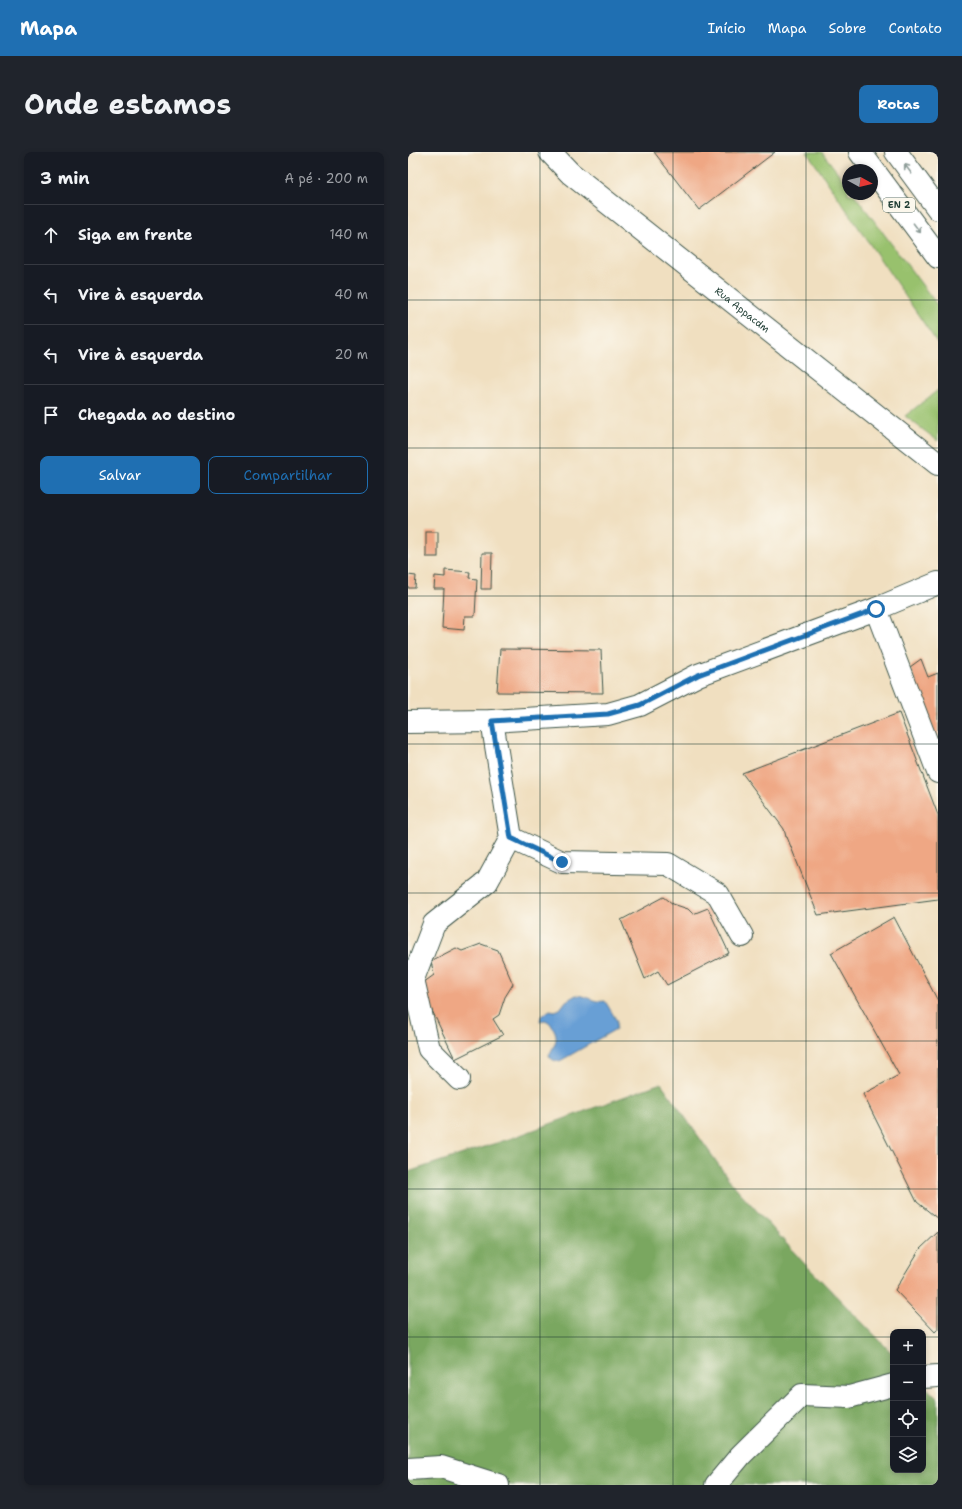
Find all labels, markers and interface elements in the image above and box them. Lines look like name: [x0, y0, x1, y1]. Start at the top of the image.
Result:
text: Mapa: [20, 16, 77, 41]
text: Início: [707, 19, 746, 37]
text: Mapa: [768, 19, 807, 37]
text: Sobre: [829, 19, 866, 37]
text: Contato: [888, 19, 942, 37]
text: Onde estamos: [24, 85, 231, 123]
button: Rotas: [859, 85, 938, 123]
north arrow: [842, 164, 878, 200]
one-way arrow: [904, 164, 913, 175]
text: 3 min: [40, 167, 90, 189]
text: A pé · 200 m: [285, 170, 368, 187]
road number: EN 2: [883, 198, 915, 212]
one-way arrow: [912, 223, 921, 234]
icon: ahead: [40, 224, 62, 246]
text: Siga em frente: [78, 225, 193, 245]
text: 140 m: [329, 226, 368, 243]
icon: left: [40, 284, 62, 306]
street label: Rua Appacdm: [712, 284, 773, 335]
text: Vire à esquerda: [78, 285, 203, 305]
text: 40 m: [334, 286, 368, 303]
icon: left: [40, 344, 62, 366]
text: Vire à esquerda: [78, 345, 203, 365]
text: 20 m: [335, 346, 368, 363]
icon: arrive: [40, 404, 62, 426]
text: Chegada ao destino: [78, 405, 235, 425]
button: Salvar: [40, 456, 200, 494]
button: Compartilhar: [208, 456, 368, 494]
route start: [867, 600, 885, 618]
route end: [553, 853, 571, 871]
map controls: [890, 1329, 926, 1473]
button: +: [890, 1329, 926, 1365]
button: −: [890, 1365, 926, 1401]
button: locate: [890, 1401, 926, 1437]
button: layers: [890, 1437, 926, 1473]

